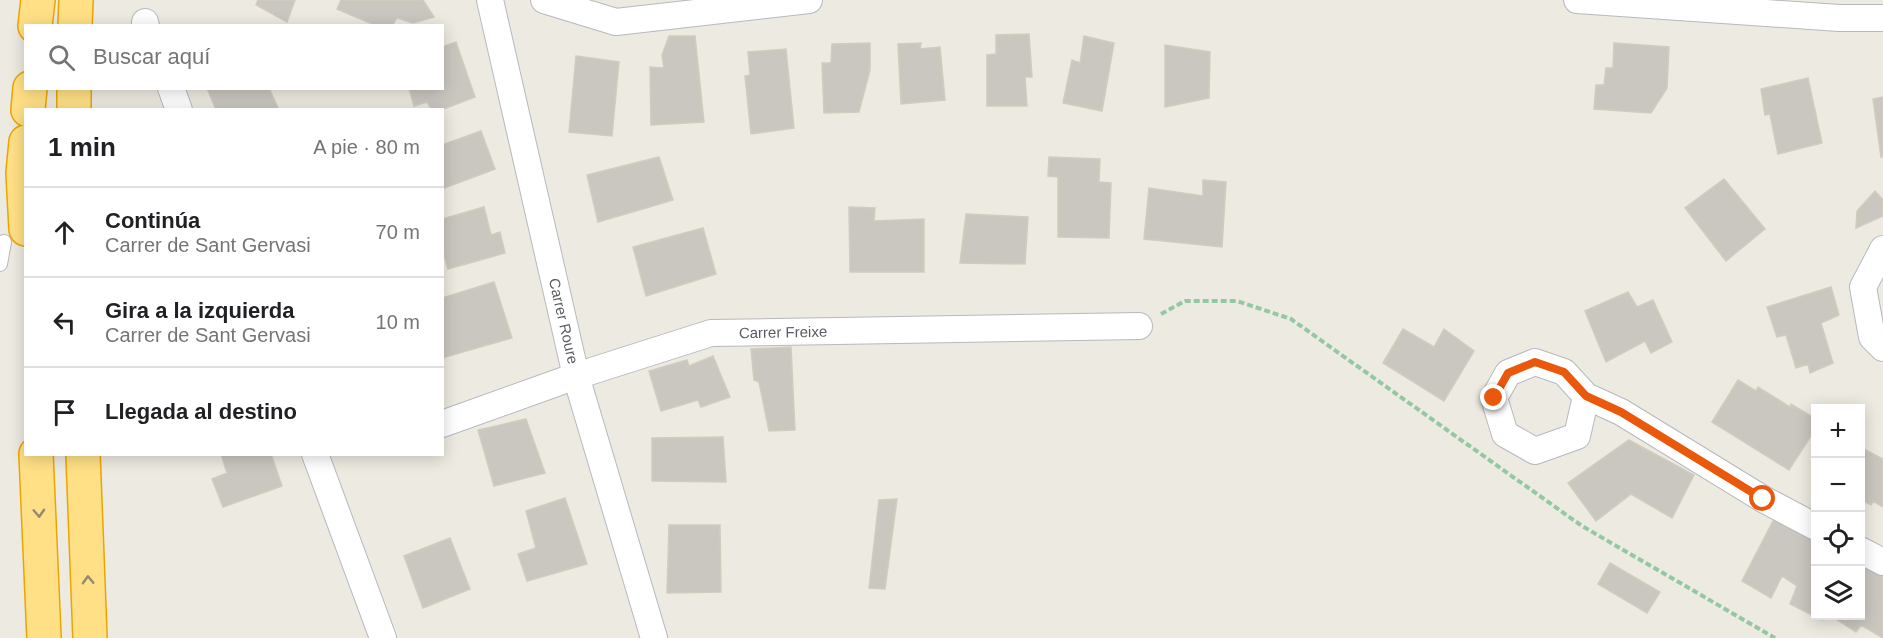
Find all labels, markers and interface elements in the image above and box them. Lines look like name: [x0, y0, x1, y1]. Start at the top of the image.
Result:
search box: [24, 24, 444, 90]
icon: search: [45, 41, 78, 74]
text: Buscar aquí: [93, 44, 210, 69]
text: 1 min: [48, 132, 116, 162]
text: A pie · 80 m: [313, 136, 420, 158]
text: Continúa: [105, 208, 200, 233]
icon: ahead: [48, 216, 81, 249]
text: 70 m: [376, 221, 420, 243]
text: Carrer de Sant Gervasi: [105, 234, 311, 256]
street label: Carrer Roure: [546, 276, 582, 366]
text: Gira a la izquierda: [105, 298, 295, 323]
icon: left: [48, 306, 81, 339]
text: 10 m: [376, 311, 420, 333]
street label: Carrer Freixe: [739, 323, 827, 341]
text: Carrer de Sant Gervasi: [105, 324, 311, 346]
route end: [1480, 384, 1506, 410]
icon: arrive: [48, 396, 81, 429]
text: Llegada al destino: [105, 399, 297, 424]
map controls: [1811, 404, 1865, 620]
button: +: [1811, 404, 1865, 458]
button: −: [1811, 458, 1865, 512]
route start: [1749, 485, 1775, 511]
one-way arrow: [32, 508, 45, 517]
button: locate: [1811, 512, 1865, 566]
button: layers: [1811, 566, 1865, 620]
one-way arrow: [82, 575, 95, 584]

